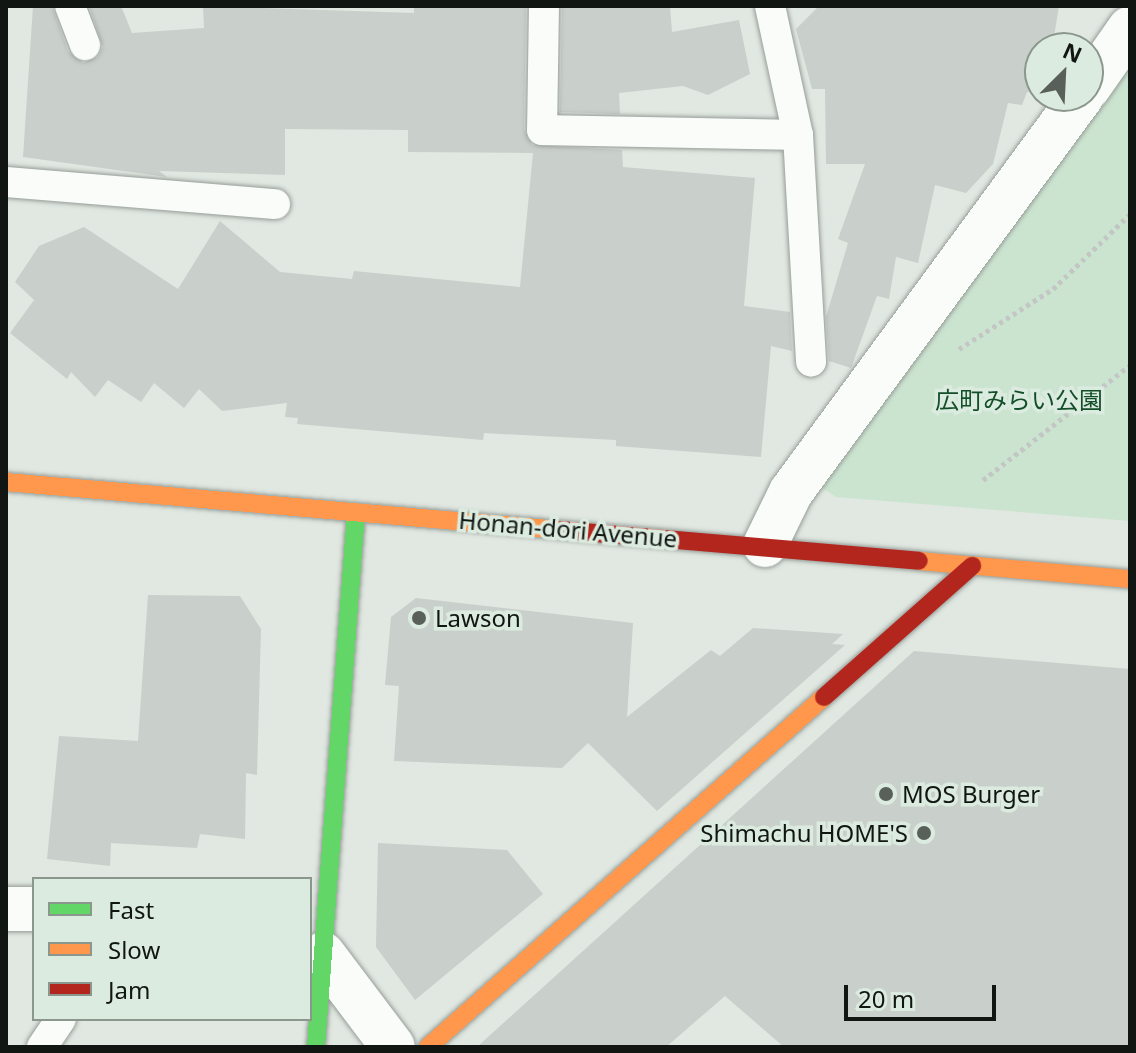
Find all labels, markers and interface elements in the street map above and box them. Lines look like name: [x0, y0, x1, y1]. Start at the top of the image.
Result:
north arrow: [1024, 32, 1104, 112]
text: N: [1059, 35, 1087, 69]
park label: 広町みらい公園: [935, 386, 1103, 414]
street label: Honan-dori Avenue: [458, 505, 678, 553]
place label: Lawson: [435, 604, 521, 632]
marker: Lawson: [410, 609, 428, 627]
place label: MOS Burger: [902, 780, 1040, 808]
marker: MOS Burger: [877, 785, 895, 803]
place label: Shimachu HOME'S: [700, 819, 908, 847]
marker: Shimachu HOME'S: [915, 824, 933, 842]
legend: [32, 877, 312, 1021]
text: Fast: [108, 893, 154, 926]
text: Slow: [108, 933, 160, 966]
scale bar: [848, 969, 1000, 1019]
text: Jam: [108, 973, 150, 1006]
text: 20 m: [858, 982, 914, 1015]

